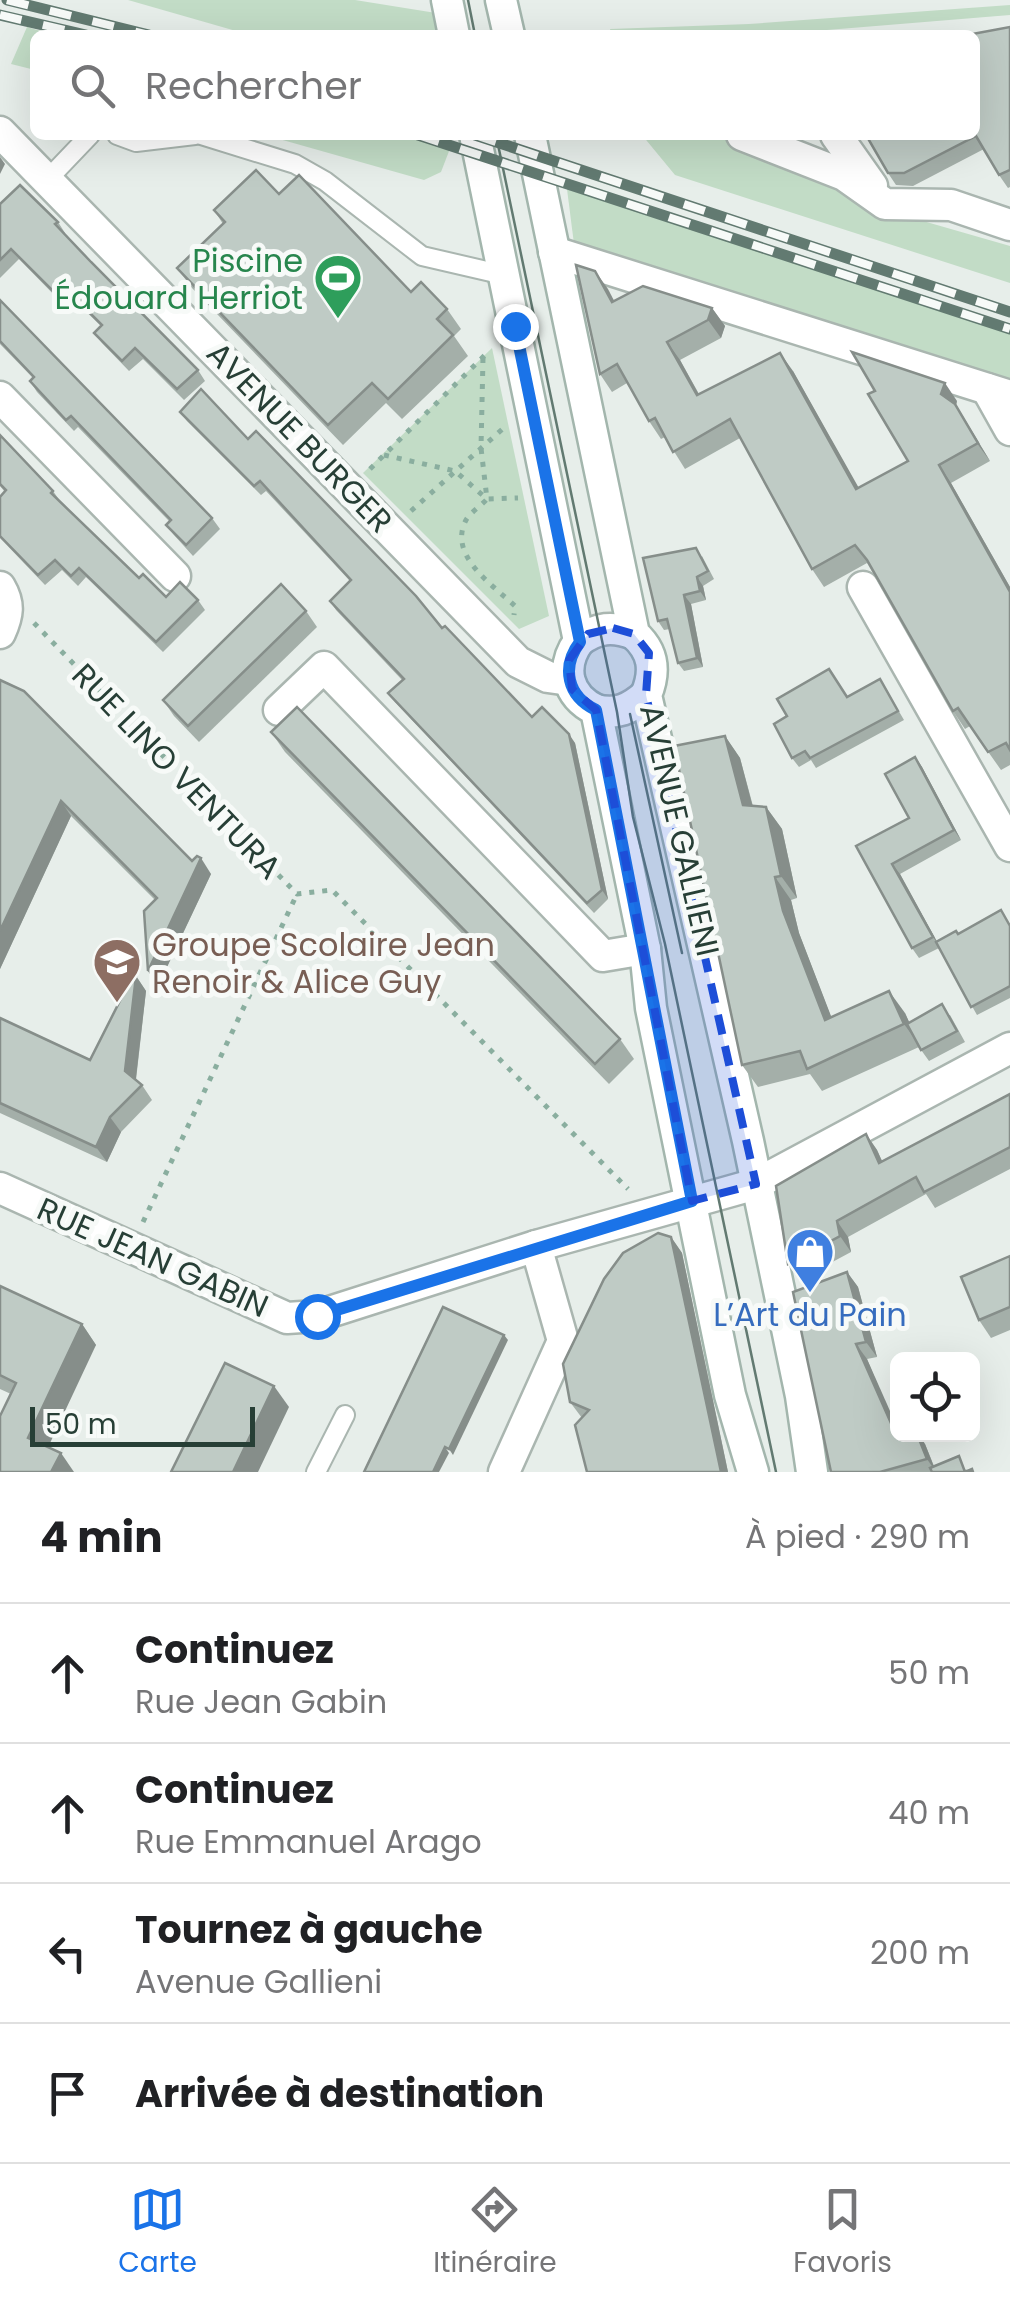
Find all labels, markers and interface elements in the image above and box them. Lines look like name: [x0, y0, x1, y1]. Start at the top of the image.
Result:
search box: [30, 30, 980, 140]
icon: search: [65, 58, 120, 113]
text: Rechercher: [145, 59, 362, 112]
place label: Piscine Édouard Herriot: [54, 238, 303, 320]
sports icon: Piscine Édouard Herriot: [312, 252, 364, 320]
route end: [493, 304, 539, 350]
street label: AVENUE BURGER: [197, 331, 403, 543]
street label: RUE LINO VENTURA: [62, 653, 292, 889]
street label: AVENUE GALLIENI: [629, 700, 731, 960]
place label: Groupe Scolaire Jean Renoir & Alice Guy: [152, 922, 495, 1004]
school or university icon: Groupe Scolaire Jean Renoir & Alice Guy: [91, 936, 143, 1004]
street label: RUE JEAN GABIN: [30, 1186, 276, 1328]
shop icon: L’Art du Pain: [784, 1226, 836, 1294]
place label: L’Art du Pain: [713, 1292, 907, 1337]
route start: [295, 1294, 341, 1340]
map controls: [890, 1352, 980, 1442]
button: locate: [890, 1352, 980, 1442]
scale bar: [30, 1402, 255, 1446]
text: 50 m: [45, 1405, 116, 1444]
text: 4 min: [40, 1508, 163, 1567]
text: À pied · 290 m: [745, 1514, 970, 1559]
text: Continuez: [135, 1623, 334, 1676]
icon: ahead: [40, 1646, 95, 1701]
text: 50 m: [888, 1650, 970, 1695]
text: Rue Jean Gabin: [135, 1679, 387, 1724]
text: Continuez: [135, 1763, 334, 1816]
icon: ahead: [40, 1786, 95, 1841]
text: 40 m: [888, 1790, 970, 1835]
text: Rue Emmanuel Arago: [135, 1819, 482, 1864]
text: Tournez à gauche: [135, 1903, 483, 1956]
icon: left: [40, 1926, 95, 1981]
text: 200 m: [870, 1930, 970, 1975]
text: Avenue Gallieni: [135, 1959, 382, 2004]
icon: arrive: [40, 2066, 95, 2121]
text: Arrivée à destination: [135, 2067, 544, 2120]
tab: Carte: [118, 2182, 197, 2284]
tab: Itinéraire: [433, 2182, 557, 2284]
tab: Favoris: [793, 2182, 892, 2284]

